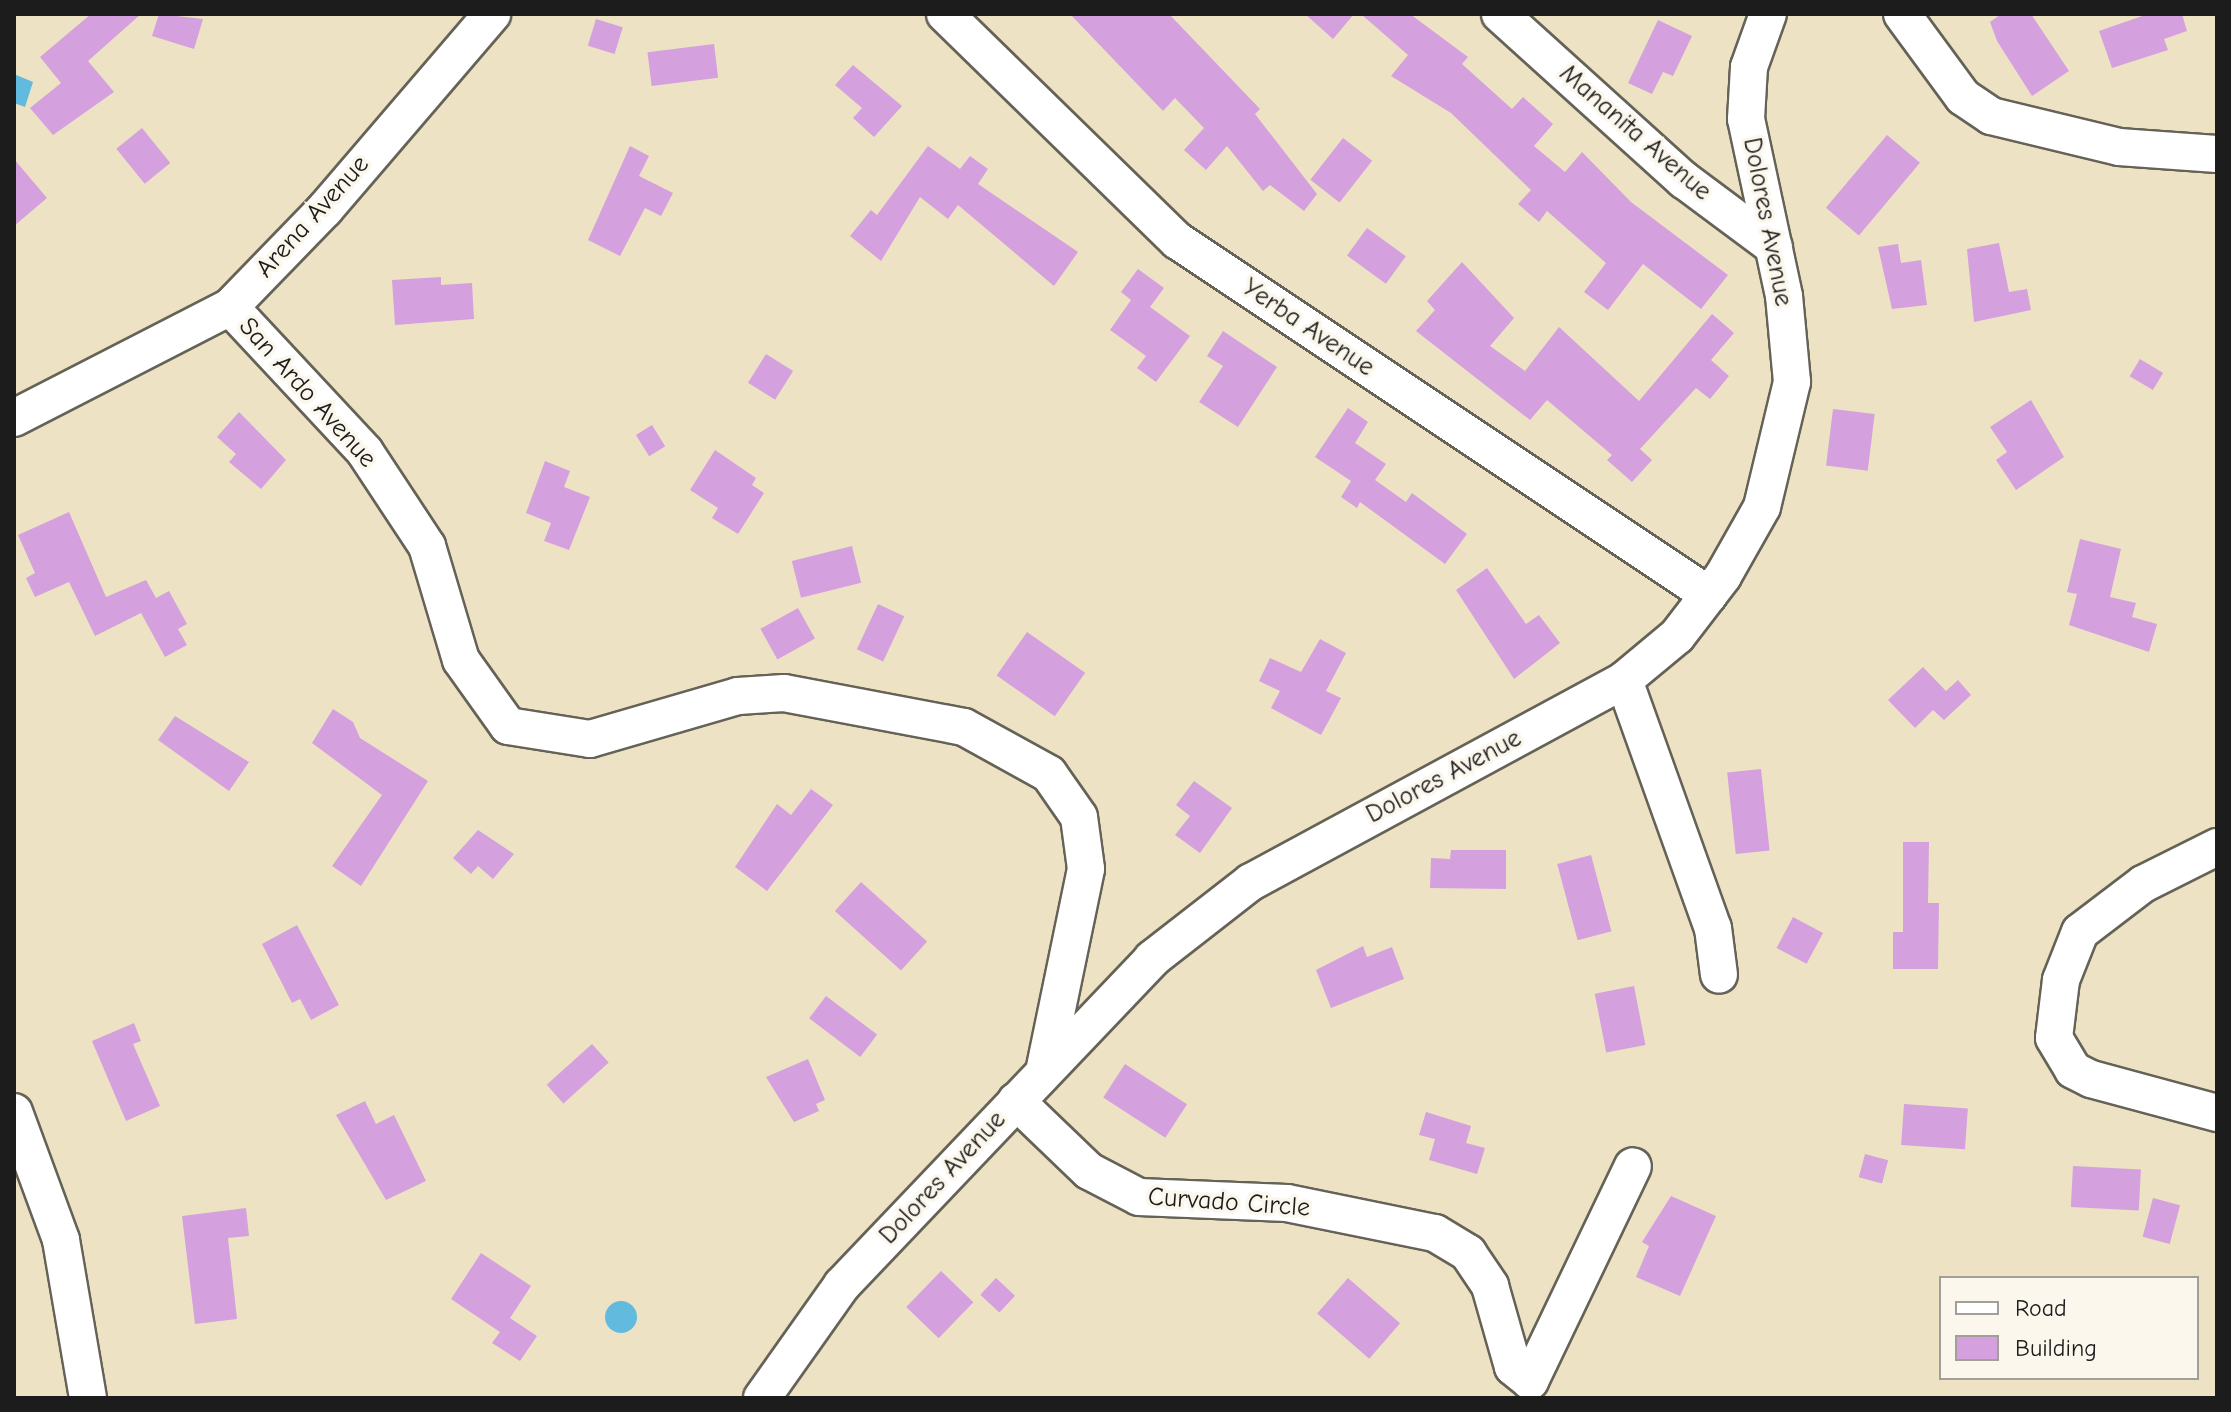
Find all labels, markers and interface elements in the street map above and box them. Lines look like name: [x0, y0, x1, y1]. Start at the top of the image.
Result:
street label: Mananita Avenue: [1553, 58, 1717, 208]
street label: Dolores Avenue: [1735, 135, 1799, 309]
street label: Arena Avenue: [250, 149, 376, 285]
street label: Yerba Avenue: [1236, 272, 1380, 384]
street label: San Ardo Avenue: [232, 312, 382, 474]
street label: Dolores Avenue: [1361, 723, 1527, 831]
street label: Dolores Avenue: [873, 1105, 1013, 1251]
street label: Curvado Circle: [1147, 1182, 1311, 1224]
legend: [1939, 1276, 2199, 1380]
text: Road: [2015, 1294, 2067, 1322]
text: Building: [2015, 1334, 2097, 1362]

